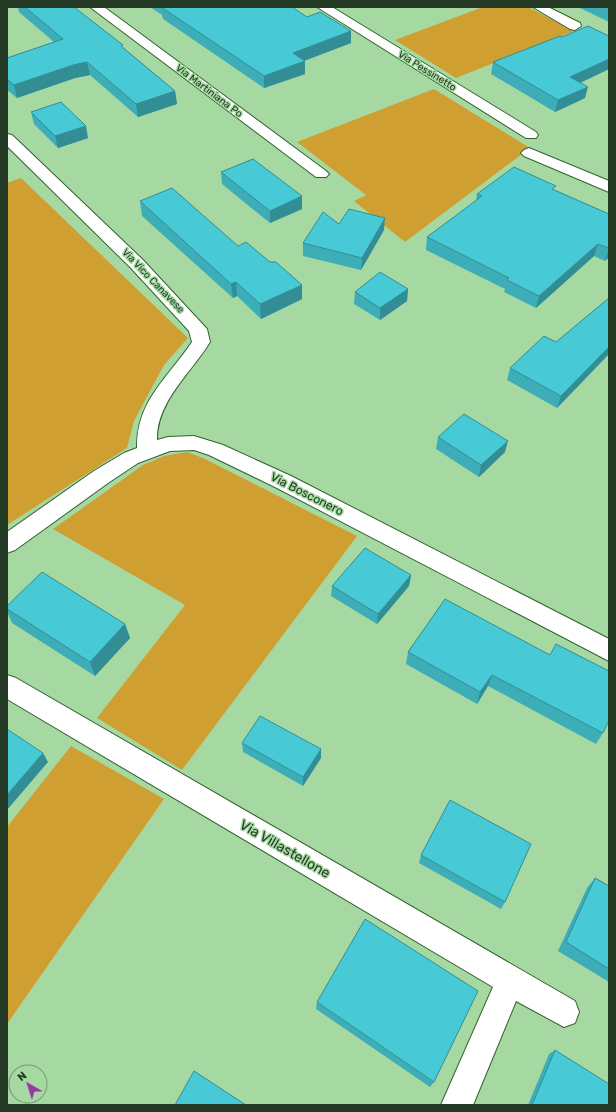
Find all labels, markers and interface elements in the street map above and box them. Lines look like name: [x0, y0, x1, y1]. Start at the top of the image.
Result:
street label: Via Pessinetto: [396, 48, 459, 94]
street label: Via Martiniana Po: [173, 62, 245, 120]
street label: Via Vico Canavese: [119, 246, 187, 316]
street label: Via Bosconero: [268, 470, 346, 518]
street label: Via Villastellone: [237, 816, 334, 882]
north arrow: [8, 1064, 48, 1104]
text: N: [15, 1069, 29, 1084]

